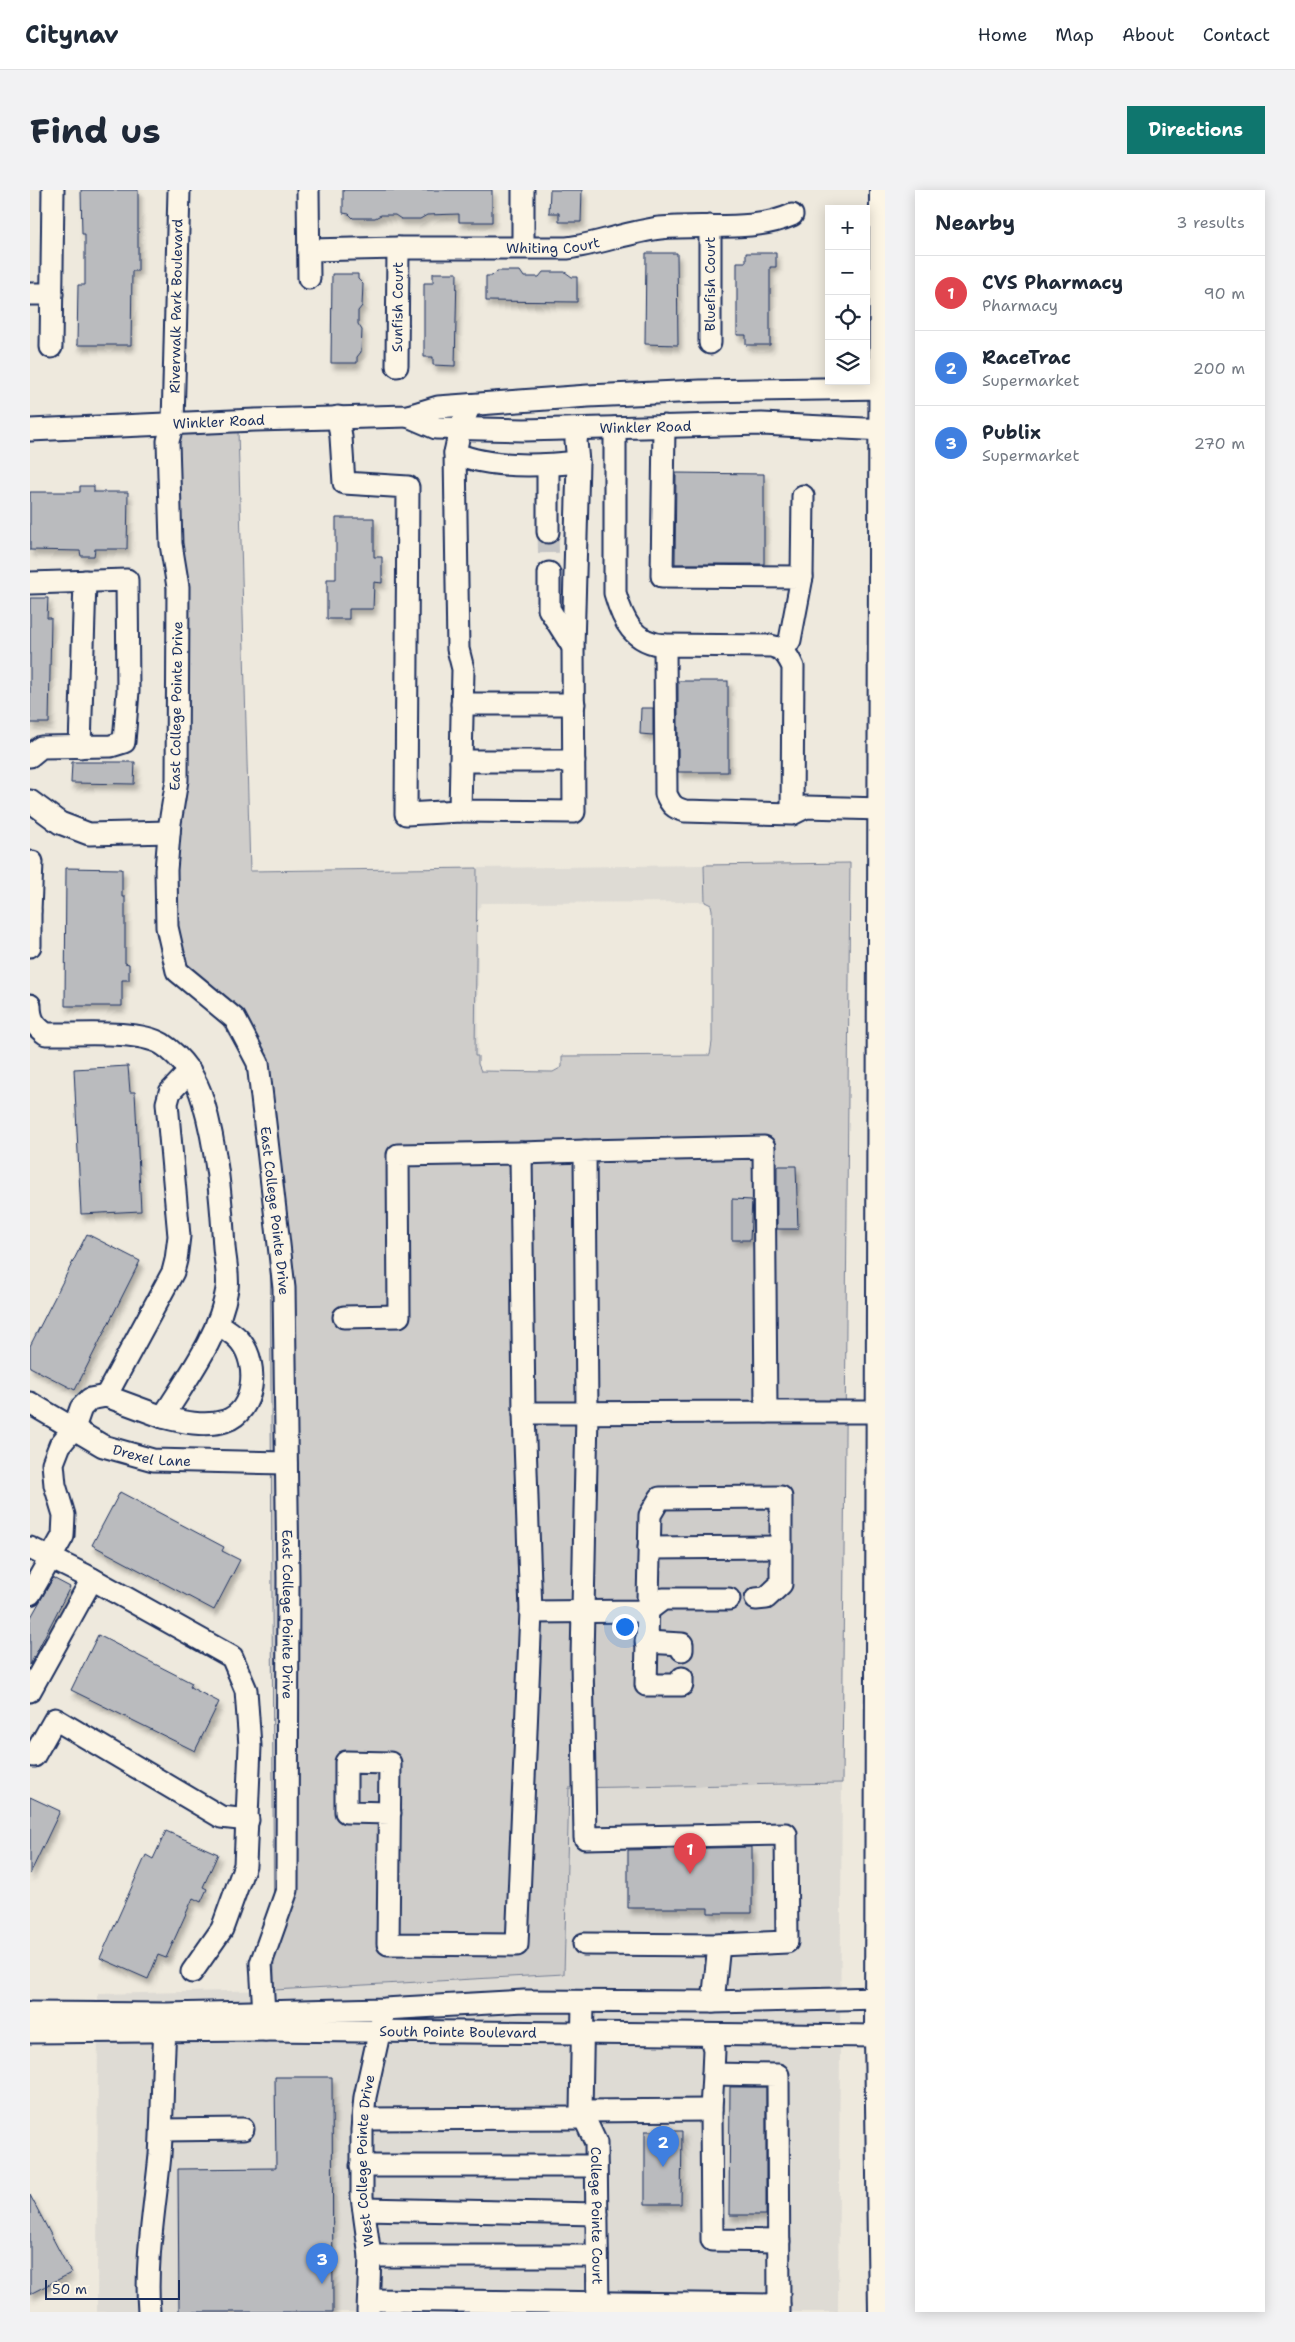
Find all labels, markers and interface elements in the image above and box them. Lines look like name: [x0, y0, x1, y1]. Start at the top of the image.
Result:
text: Citynav: [25, 19, 119, 51]
text: Home: [978, 23, 1027, 47]
text: Map: [1055, 23, 1094, 47]
text: About: [1122, 23, 1175, 47]
text: Contact: [1203, 23, 1270, 47]
button: Directions: [1127, 106, 1265, 154]
text: Find us: [30, 107, 161, 154]
map controls: [825, 205, 870, 385]
button: +: [825, 205, 870, 250]
text: Nearby: [935, 209, 1015, 237]
text: 3 results: [1176, 212, 1245, 233]
street label: Riverwalk Park Boulevard: [165, 218, 187, 393]
street label: Whiting Court: [506, 233, 602, 257]
street label: Bluefish Court: [701, 237, 719, 331]
button: −: [825, 250, 870, 295]
street label: Sunfish Court: [388, 262, 407, 352]
text: CVS Pharmacy: [982, 270, 1123, 295]
text: 1: [947, 283, 955, 304]
text: 90 m: [1204, 283, 1245, 304]
button: locate: [825, 295, 870, 340]
text: Pharmacy: [982, 295, 1058, 316]
button: layers: [825, 340, 870, 385]
text: RaceTrac: [982, 345, 1071, 370]
text: 2: [945, 358, 957, 379]
text: 200 m: [1193, 358, 1245, 379]
text: Supermarket: [982, 370, 1079, 391]
street label: Winkler Road: [172, 411, 265, 433]
street label: Winkler Road: [599, 417, 692, 437]
text: Publix: [982, 420, 1041, 445]
text: 3: [945, 433, 957, 454]
text: 270 m: [1194, 433, 1245, 454]
text: Supermarket: [982, 445, 1079, 466]
street label: East College Pointe Drive: [166, 621, 186, 791]
street label: East College Pointe Drive: [256, 1125, 293, 1295]
street label: Drexel Lane: [111, 1440, 191, 1470]
street label: East College Pointe Drive: [278, 1529, 297, 1699]
your location: [612, 1614, 638, 1640]
pin: 1: [674, 1833, 706, 1874]
street label: South Pointe Boulevard: [379, 2022, 537, 2042]
street label: West College Pointe Drive: [353, 2073, 379, 2248]
pin: 2: [647, 2126, 679, 2167]
street label: College Pointe Court: [587, 2147, 607, 2285]
pin: 3: [306, 2243, 338, 2284]
scale bar: [45, 2277, 180, 2300]
text: 50 m: [52, 2280, 87, 2298]

